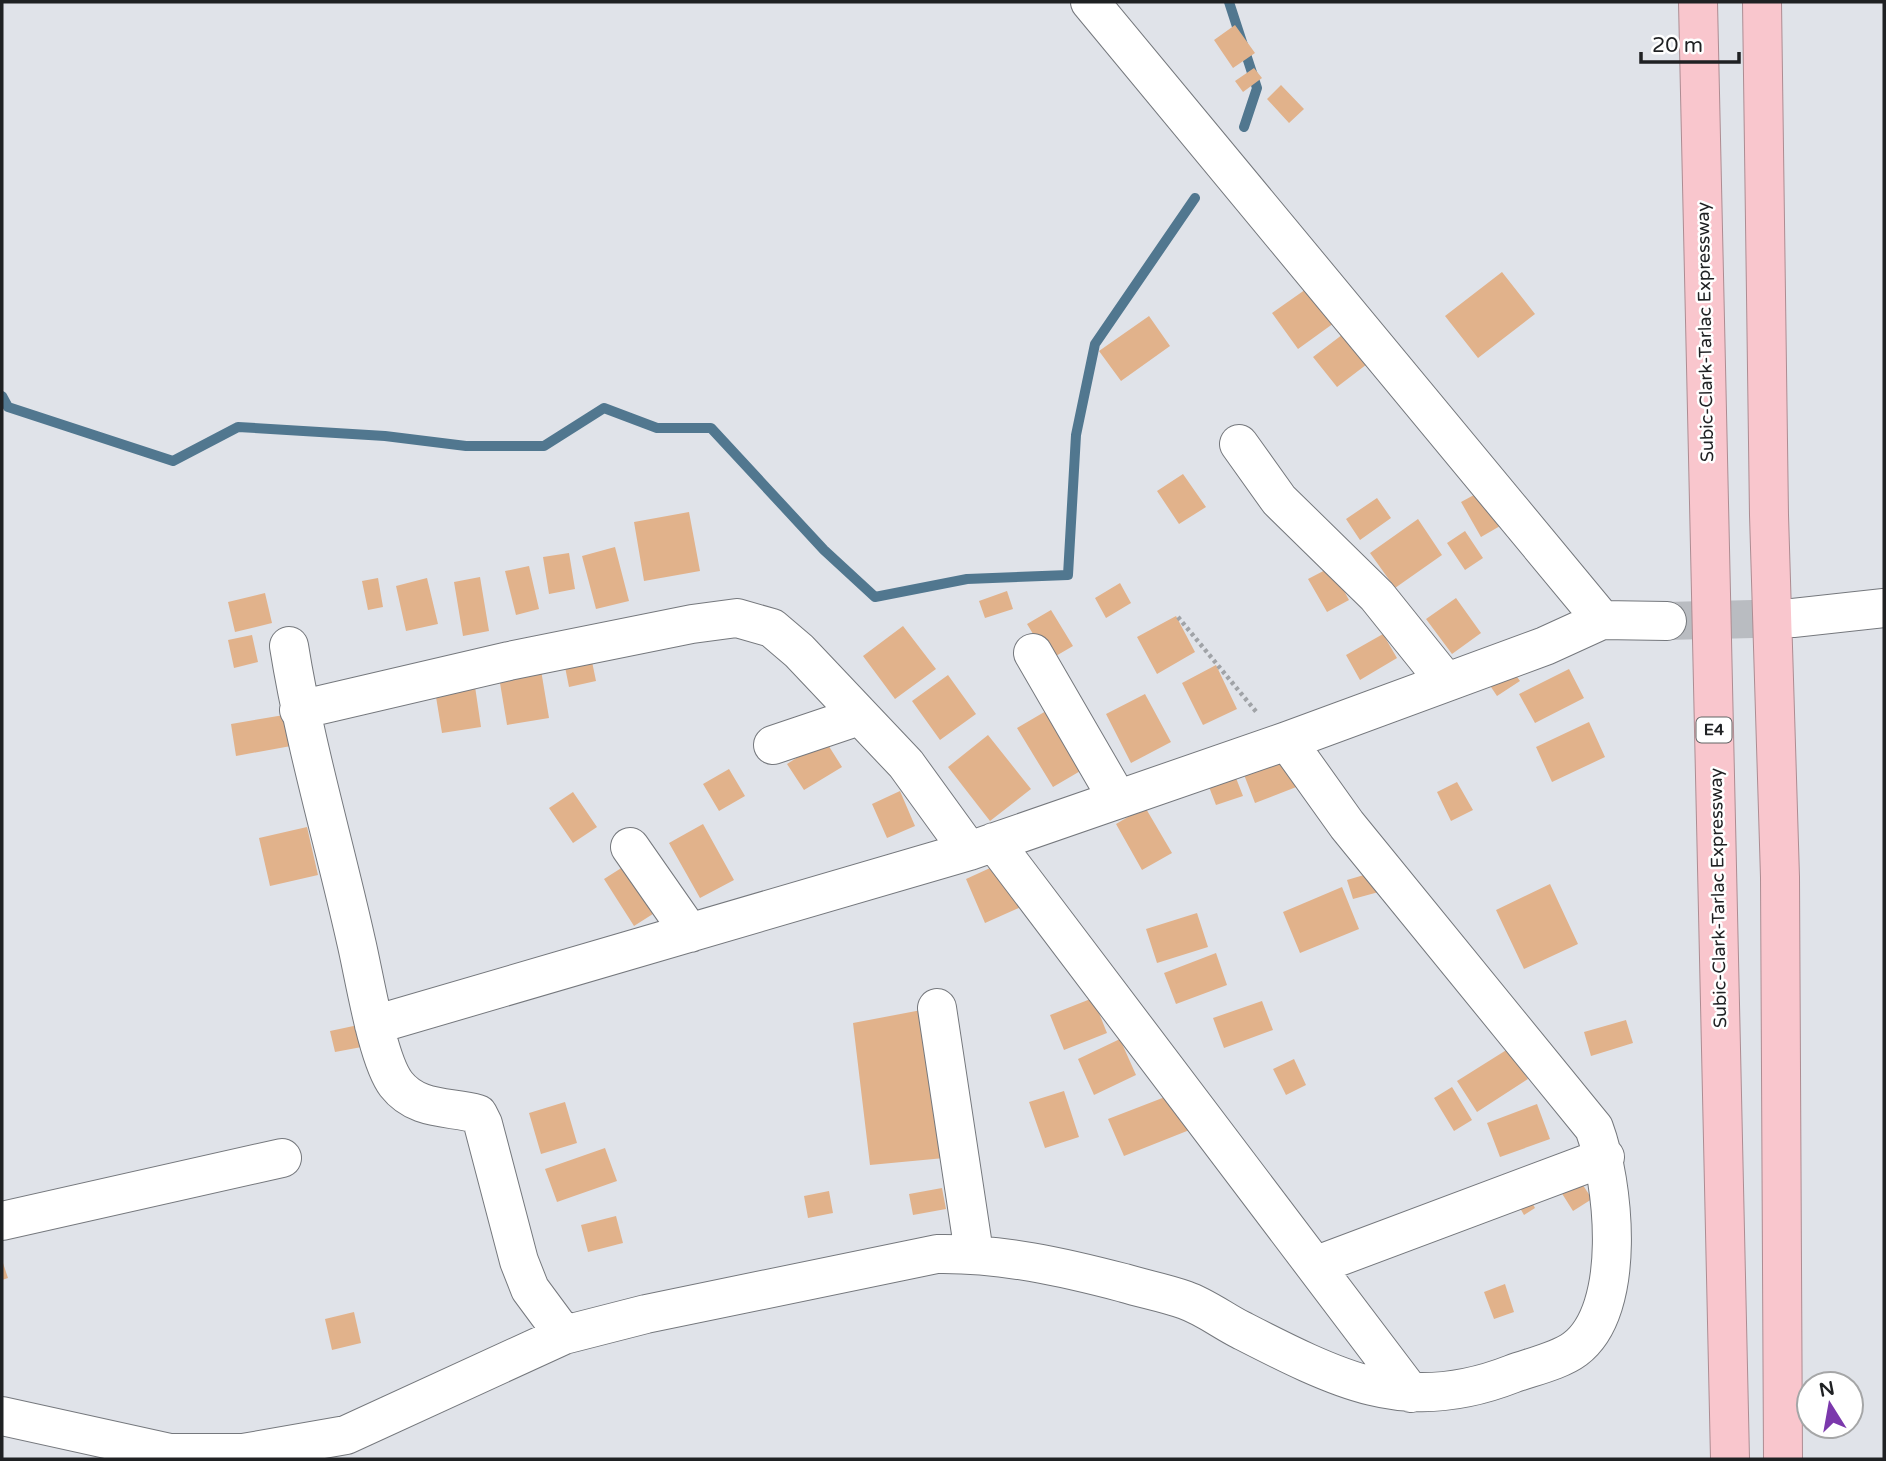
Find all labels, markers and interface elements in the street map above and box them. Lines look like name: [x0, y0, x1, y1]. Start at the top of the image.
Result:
scale bar: [1641, 21, 1739, 65]
text: 20 m: [1652, 33, 1703, 58]
street label: Subic-Clark-Tarlac Expressway: [1692, 201, 1718, 462]
road number: E4: [1696, 718, 1732, 743]
street label: Subic-Clark-Tarlac Expressway: [1705, 767, 1731, 1028]
north arrow: [1795, 1370, 1865, 1440]
text: N: [1817, 1377, 1837, 1402]

